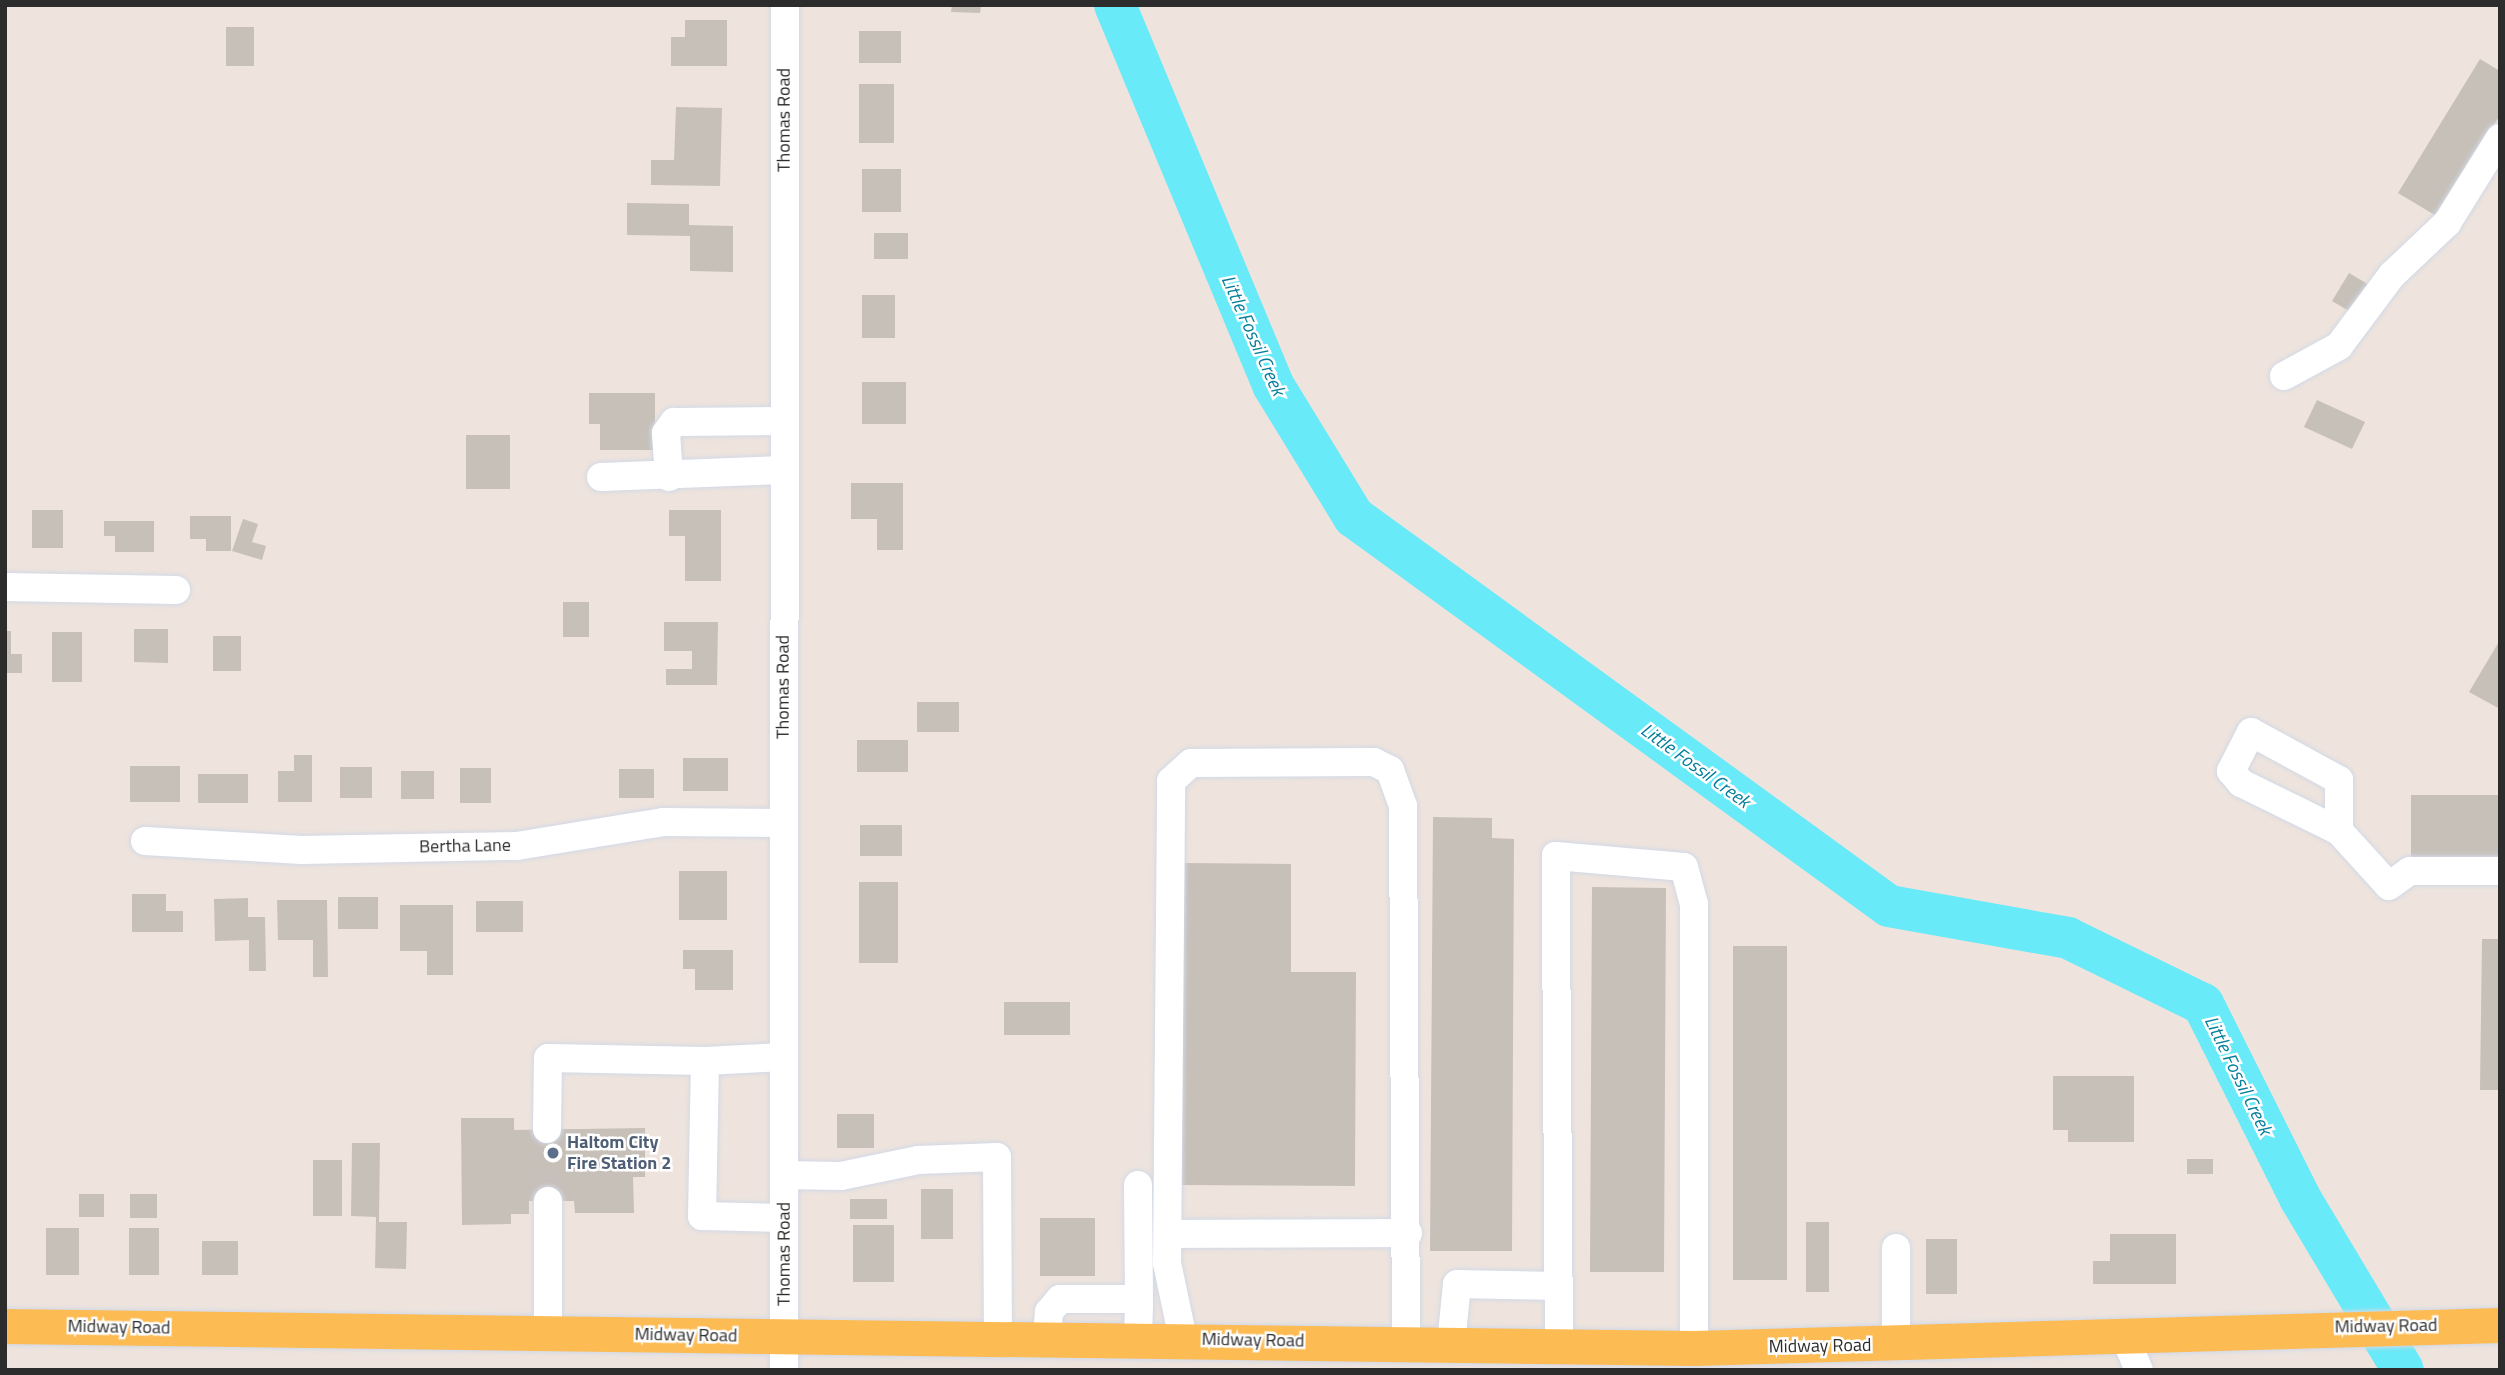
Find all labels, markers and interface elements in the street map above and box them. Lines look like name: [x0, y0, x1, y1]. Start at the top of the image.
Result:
street label: Thomas Road: [773, 68, 795, 172]
water label: Little Fossil Creek: [1217, 271, 1291, 399]
street label: Thomas Road: [772, 635, 794, 739]
water label: Little Fossil Creek: [1637, 718, 1755, 812]
street label: Bertha Lane: [419, 834, 511, 858]
water label: Little Fossil Creek: [2200, 1012, 2278, 1138]
place label: Haltom City Fire Station 2: [567, 1132, 671, 1174]
marker: Haltom City Fire Station 2: [545, 1145, 561, 1161]
street label: Thomas Road: [773, 1202, 795, 1306]
street label: Midway Road: [2334, 1314, 2438, 1338]
street label: Midway Road: [67, 1315, 171, 1339]
street label: Midway Road: [634, 1323, 738, 1347]
street label: Midway Road: [1201, 1328, 1305, 1352]
street label: Midway Road: [1768, 1334, 1872, 1358]

